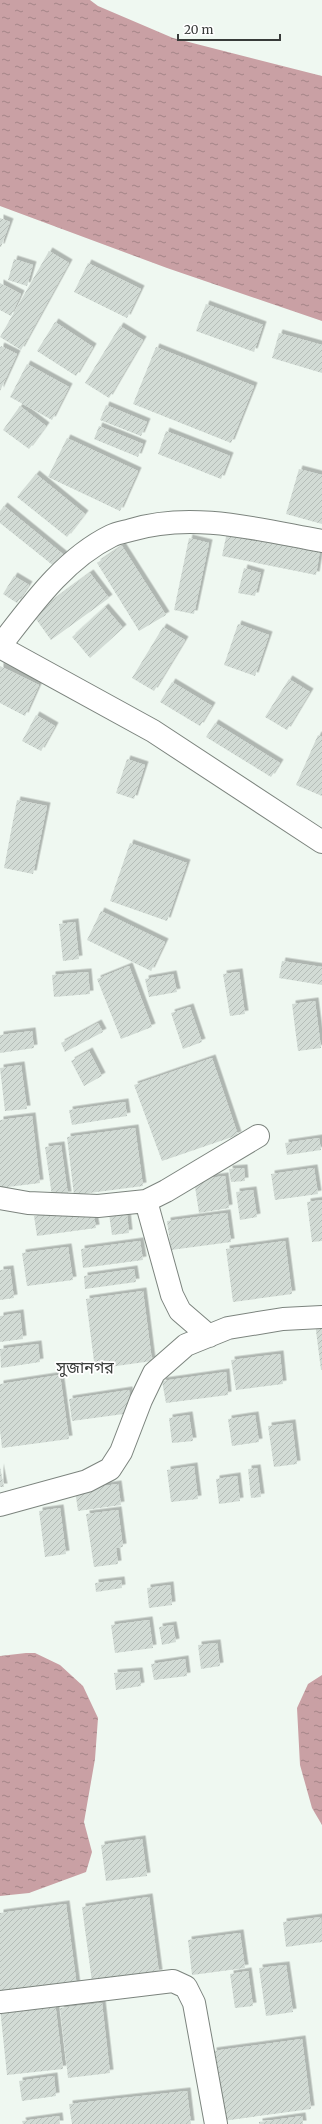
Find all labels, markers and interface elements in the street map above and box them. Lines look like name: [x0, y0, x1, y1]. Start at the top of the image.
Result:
scale bar: [178, 16, 280, 42]
text: 20 m: [184, 22, 213, 37]
district label: সুজানগর: [55, 1357, 114, 1377]

